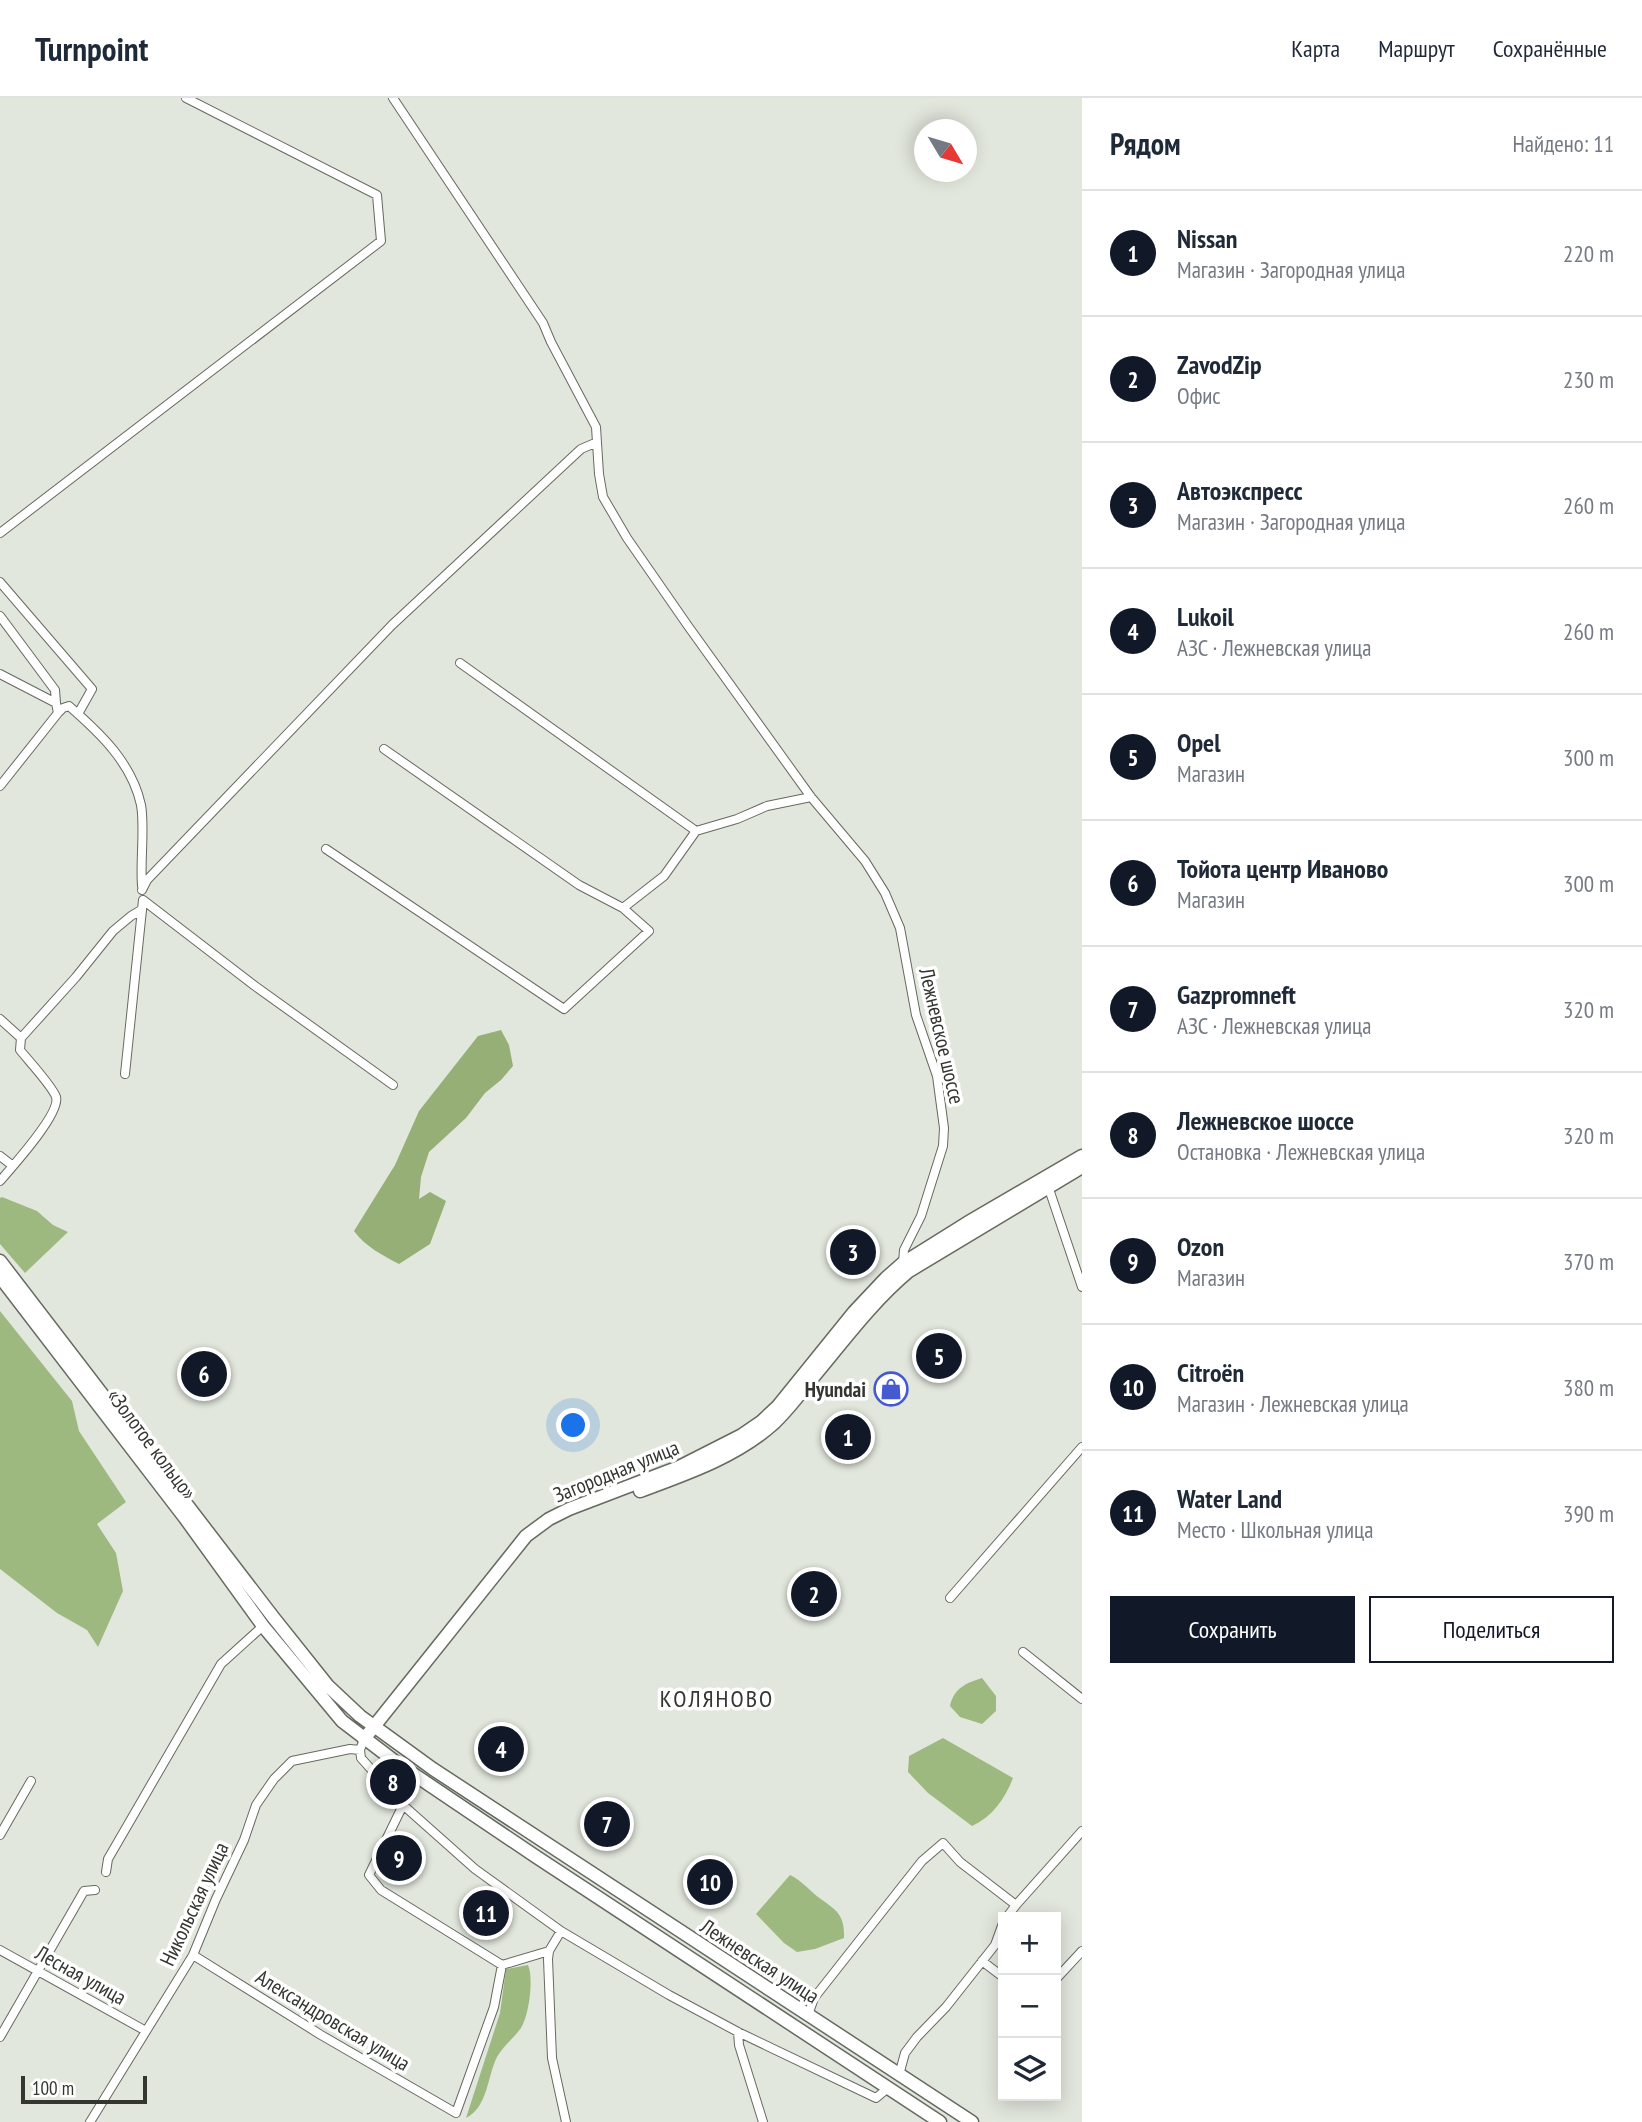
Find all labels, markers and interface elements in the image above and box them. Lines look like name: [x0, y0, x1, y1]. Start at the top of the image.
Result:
text: Turnpoint: [35, 27, 148, 70]
text: Карта: [1291, 33, 1340, 64]
text: Маршрут: [1378, 33, 1455, 64]
text: Сохранённые: [1493, 33, 1607, 64]
north arrow: [914, 119, 977, 182]
text: Рядом: [1110, 124, 1181, 163]
text: Найдено: 11: [1513, 129, 1614, 158]
text: Nissan: [1177, 222, 1238, 255]
text: 1: [1128, 239, 1139, 268]
text: 220 m: [1563, 239, 1614, 268]
text: Магазин · Загородная улица: [1177, 255, 1405, 284]
text: ZavodZip: [1177, 348, 1262, 381]
text: 2: [1128, 365, 1139, 394]
text: 230 m: [1563, 365, 1614, 394]
text: Офис: [1177, 381, 1221, 410]
text: Автоэкспресс: [1177, 474, 1303, 507]
text: 3: [1128, 491, 1139, 520]
text: 260 m: [1563, 491, 1614, 520]
text: Магазин · Загородная улица: [1177, 507, 1405, 536]
text: Lukoil: [1177, 600, 1234, 633]
text: 4: [1128, 617, 1139, 646]
text: 260 m: [1563, 617, 1614, 646]
text: АЗС · Лежневская улица: [1177, 633, 1371, 662]
text: Opel: [1177, 726, 1220, 759]
text: 5: [1128, 743, 1139, 772]
text: 300 m: [1563, 743, 1614, 772]
text: Магазин: [1177, 759, 1245, 788]
text: Тойота центр Иваново: [1177, 852, 1388, 885]
text: 6: [1128, 869, 1139, 898]
text: 300 m: [1563, 869, 1614, 898]
text: Магазин: [1177, 885, 1245, 914]
street label: Лежневское шоссе: [913, 964, 971, 1107]
text: Gazpromneft: [1177, 978, 1296, 1011]
text: 7: [1128, 995, 1139, 1024]
text: 320 m: [1563, 995, 1614, 1024]
text: АЗС · Лежневская улица: [1177, 1011, 1371, 1040]
text: Лежневское шоссе: [1177, 1104, 1354, 1137]
text: 8: [1128, 1121, 1139, 1150]
text: 320 m: [1563, 1121, 1614, 1150]
text: Остановка · Лежневская улица: [1177, 1137, 1425, 1166]
pin: 3: [830, 1226, 876, 1278]
text: Ozon: [1177, 1230, 1224, 1263]
text: 9: [1128, 1247, 1139, 1276]
text: 370 m: [1563, 1247, 1614, 1276]
text: Магазин: [1177, 1263, 1245, 1292]
pin: 5: [916, 1330, 962, 1382]
pin: 6: [181, 1348, 227, 1400]
text: Citroën: [1177, 1356, 1244, 1389]
shop icon: Hyundai: [872, 1370, 910, 1408]
text: 10: [1122, 1373, 1144, 1402]
text: 380 m: [1563, 1373, 1614, 1402]
place label: Hyundai: [805, 1376, 866, 1403]
street label: «Золотое кольцо»: [101, 1383, 203, 1505]
text: Магазин · Лежневская улица: [1177, 1389, 1409, 1418]
your location: [556, 1408, 590, 1442]
pin: 1: [825, 1411, 871, 1463]
street label: Загородная улица: [549, 1434, 683, 1508]
text: Water Land: [1177, 1482, 1282, 1515]
text: 11: [1122, 1499, 1144, 1528]
text: 390 m: [1563, 1499, 1614, 1528]
text: Место · Школьная улица: [1177, 1515, 1373, 1544]
pin: 2: [791, 1568, 837, 1620]
button: Сохранить: [1110, 1596, 1355, 1663]
button: Поделиться: [1369, 1596, 1614, 1663]
district label: КОЛЯНОВО: [660, 1683, 774, 1714]
pin: 4: [478, 1723, 524, 1775]
pin: 8: [370, 1756, 416, 1808]
pin: 7: [584, 1798, 630, 1850]
pin: 9: [376, 1832, 422, 1884]
street label: Никольская улица: [154, 1838, 234, 1970]
pin: 10: [687, 1856, 733, 1908]
pin: 11: [463, 1887, 509, 1939]
street label: Лежневская улица: [695, 1912, 824, 2009]
map controls: [998, 1912, 1061, 2101]
button: +: [998, 1912, 1061, 1975]
street label: Лесная улица: [30, 1939, 131, 2011]
street label: Александровская улица: [251, 1963, 415, 2077]
button: −: [998, 1975, 1061, 2038]
button: layers: [998, 2038, 1061, 2101]
scale bar: [21, 2073, 147, 2105]
text: 100 m: [32, 2076, 74, 2100]

